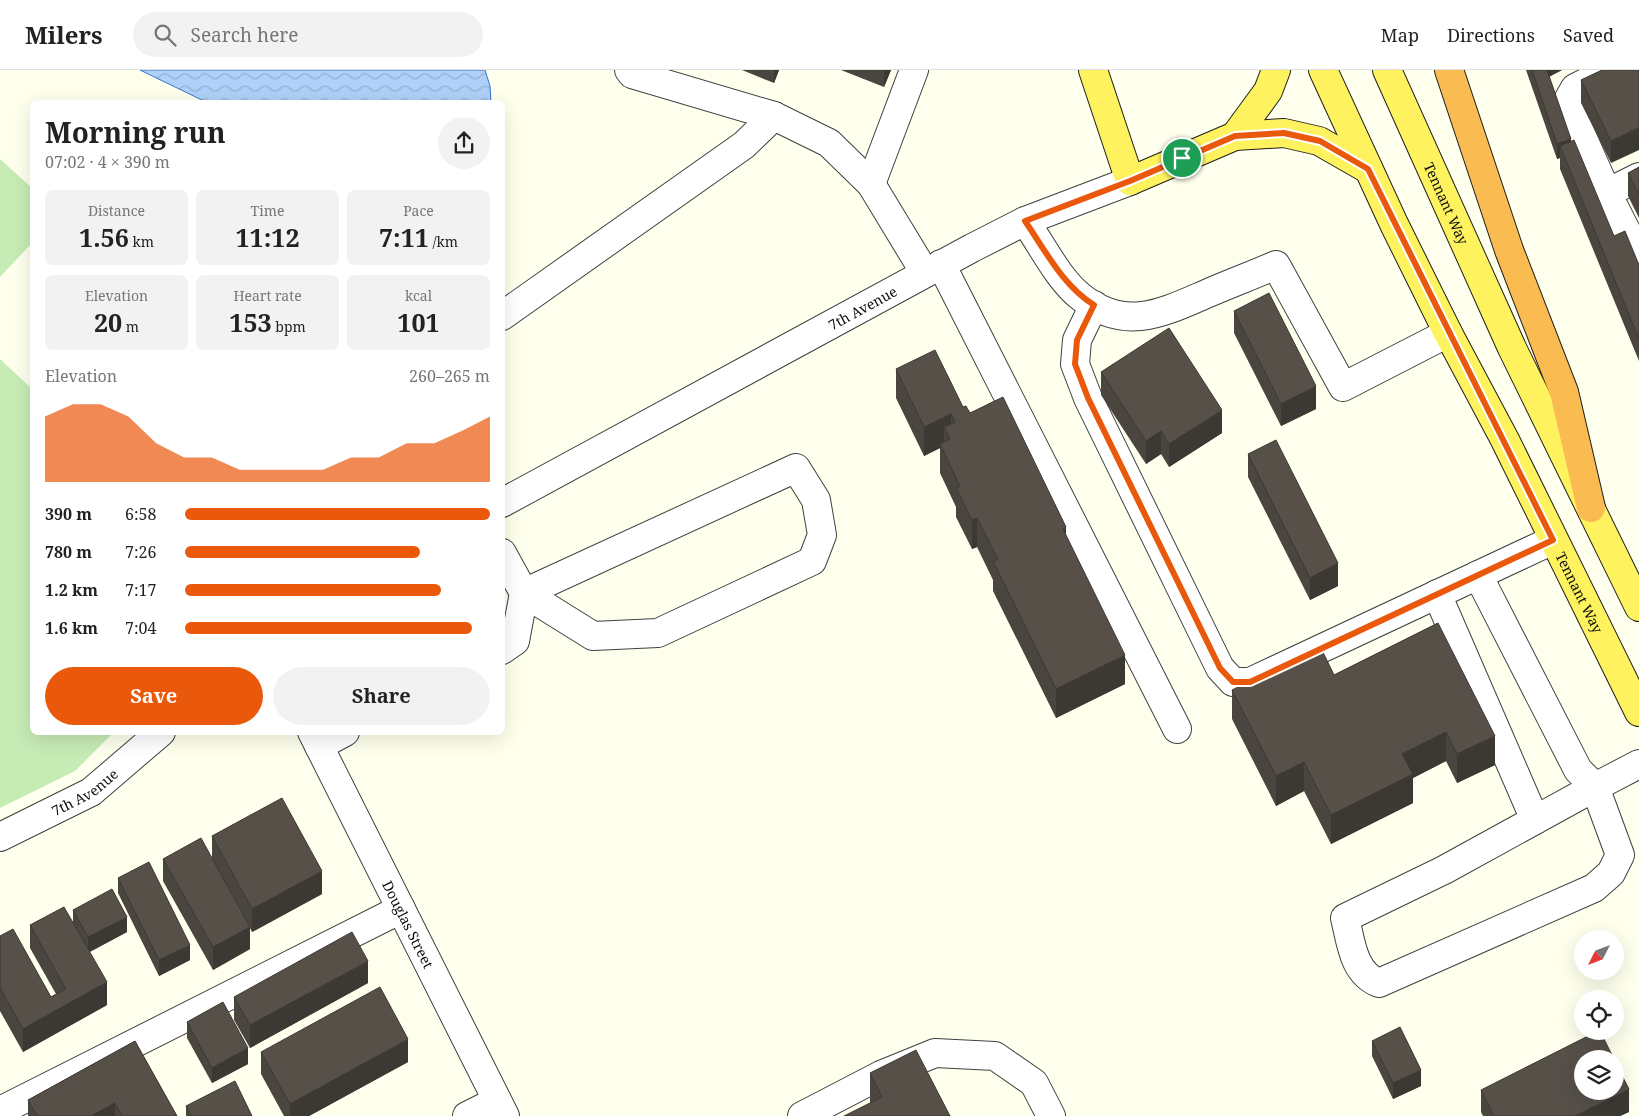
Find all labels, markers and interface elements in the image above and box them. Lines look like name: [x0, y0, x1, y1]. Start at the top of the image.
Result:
search box: [133, 12, 483, 57]
text: Milers: [25, 18, 103, 51]
icon: search: [151, 21, 179, 49]
text: Search here: [191, 22, 298, 48]
text: Map: [1381, 23, 1419, 47]
text: Directions: [1447, 23, 1535, 47]
text: Saved: [1563, 23, 1614, 47]
text: Morning run: [45, 113, 226, 151]
button: share: [438, 117, 490, 169]
pin: [1161, 137, 1203, 179]
icon: arrive: [1168, 144, 1196, 172]
text: 07:02 · 4 × 390 m: [45, 151, 170, 173]
street label: Tennant Way: [1420, 159, 1474, 247]
text: Distance: [88, 201, 145, 220]
text: Time: [251, 201, 284, 220]
text: Pace: [403, 201, 434, 220]
text: 1.56: [79, 220, 129, 254]
text: 11:12: [235, 220, 300, 254]
text: 7:11: [379, 220, 429, 254]
text: km: [129, 232, 154, 251]
text: /km: [429, 232, 458, 251]
street label: 7th Avenue: [825, 281, 900, 334]
text: Elevation: [85, 286, 148, 305]
text: Heart rate: [233, 286, 302, 305]
text: kcal: [405, 286, 432, 305]
text: 20: [94, 305, 122, 339]
text: 153: [229, 305, 272, 339]
text: 101: [397, 305, 440, 339]
text: m: [122, 317, 139, 336]
text: bpm: [272, 317, 306, 336]
text: Elevation: [45, 365, 117, 387]
text: 260–265 m: [409, 365, 490, 387]
text: 390 m: [45, 503, 92, 525]
text: 6:58: [125, 503, 156, 525]
text: 780 m: [45, 541, 92, 563]
text: 7:26: [125, 541, 156, 563]
street label: Tennant Way: [1552, 548, 1608, 636]
text: 1.2 km: [45, 579, 98, 601]
text: 7:17: [125, 579, 156, 601]
text: 1.6 km: [45, 617, 98, 639]
text: 7:04: [125, 617, 156, 639]
button: Save: [45, 667, 263, 725]
button: Share: [273, 667, 490, 725]
street label: 7th Avenue: [48, 764, 122, 820]
street label: Douglas Street: [379, 877, 439, 971]
north arrow: [1574, 930, 1624, 980]
map controls: [1574, 930, 1624, 1100]
button: locate: [1574, 990, 1624, 1040]
button: layers: [1574, 1050, 1624, 1100]

